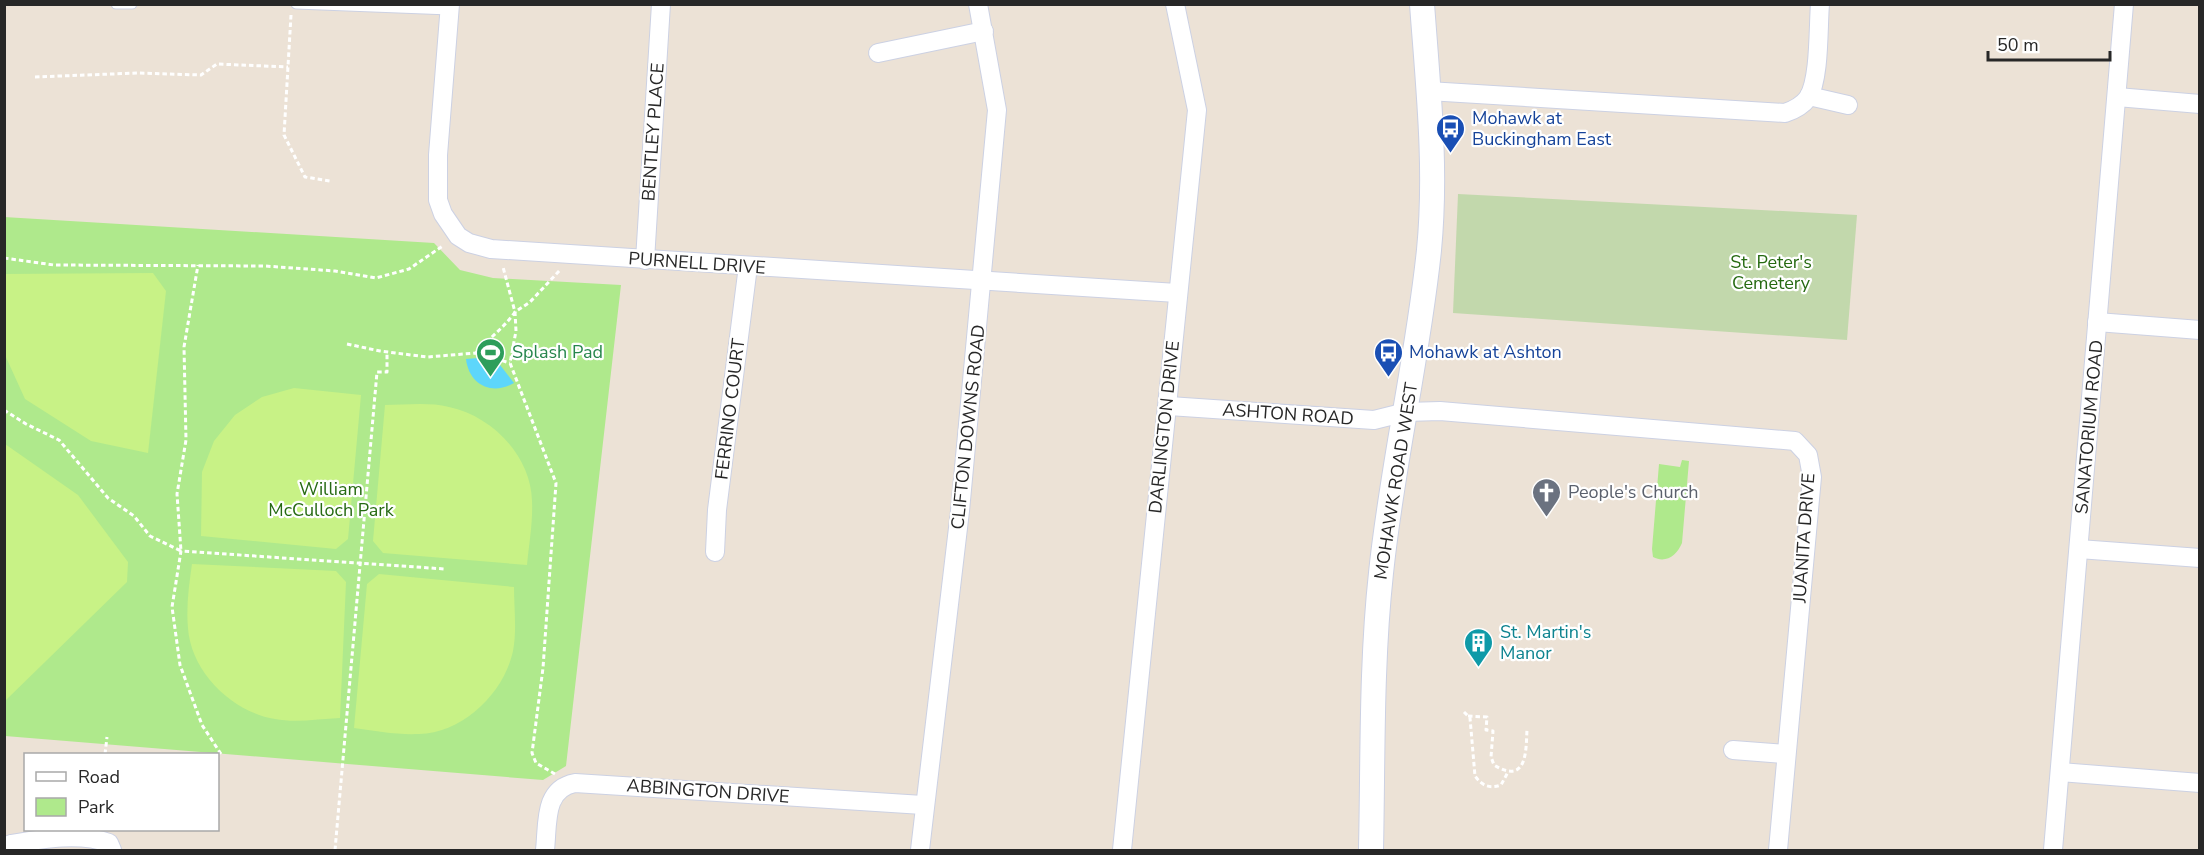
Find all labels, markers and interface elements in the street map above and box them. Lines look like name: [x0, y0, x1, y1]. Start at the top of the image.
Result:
scale bar: [1988, 24, 2110, 62]
text: 50 m: [1997, 33, 2039, 57]
street label: BENTLEY PLACE: [636, 62, 670, 202]
place label: Mohawk at Buckingham East: [1472, 106, 1612, 151]
bus stop icon: Mohawk at Buckingham East: [1435, 112, 1467, 154]
street label: PURNELL DRIVE: [628, 246, 766, 280]
park label: St. Peter's Cemetery: [1730, 250, 1812, 295]
street label: CLIFTON DOWNS ROAD: [945, 323, 991, 531]
sports icon: Splash Pad: [475, 336, 507, 378]
bus stop icon: Mohawk at Ashton: [1372, 336, 1404, 378]
street label: FERRINO COURT: [709, 337, 751, 481]
street label: DARLINGTON DRIVE: [1143, 339, 1185, 515]
street label: SANATORIUM ROAD: [2069, 339, 2109, 515]
place label: Splash Pad: [512, 340, 603, 364]
place label: Mohawk at Ashton: [1409, 340, 1562, 364]
street label: MOHAWK ROAD WEST: [1369, 381, 1423, 581]
street label: ASHTON ROAD: [1222, 397, 1354, 431]
street label: JUANITA DRIVE: [1787, 472, 1821, 605]
church icon: People's Church: [1531, 476, 1563, 518]
park label: William McCulloch Park: [268, 477, 395, 522]
place label: People's Church: [1568, 480, 1698, 504]
place label: St. Martin's Manor: [1500, 620, 1592, 665]
building icon: St. Martin's Manor: [1463, 626, 1495, 668]
legend: [24, 753, 219, 831]
text: Road: [78, 765, 120, 789]
street label: ABBINGTON DRIVE: [626, 773, 790, 809]
text: Park: [78, 795, 115, 819]

